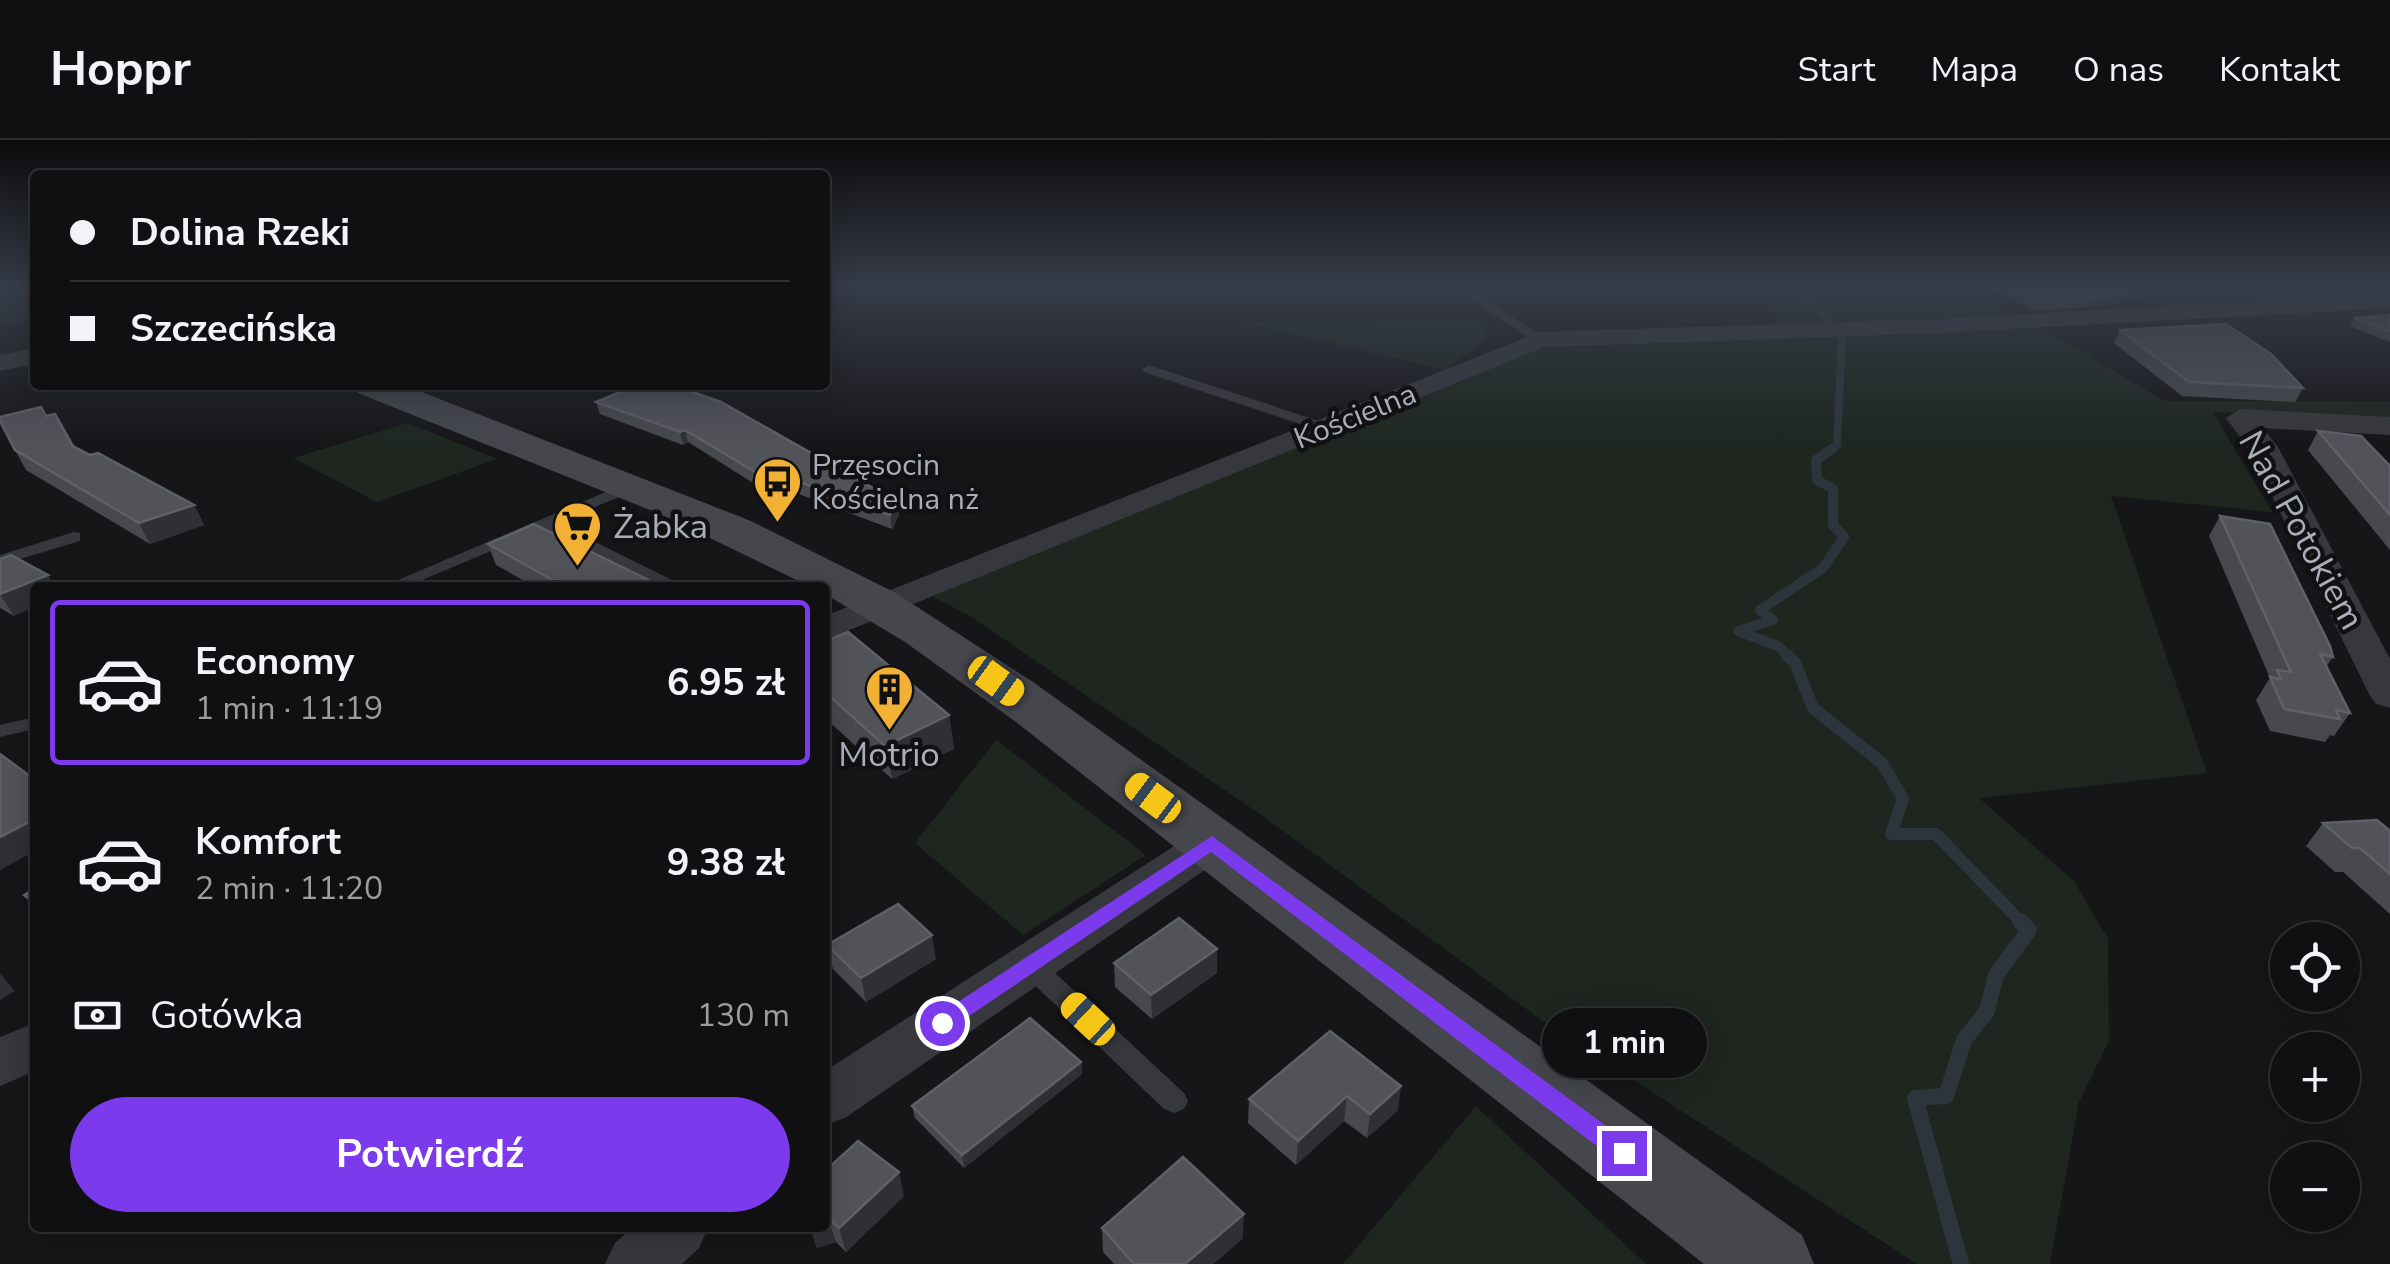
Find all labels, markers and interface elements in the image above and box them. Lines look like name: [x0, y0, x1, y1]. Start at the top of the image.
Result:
text: Hoppr: [50, 36, 191, 102]
text: Start: [1798, 46, 1876, 93]
text: Mapa: [1931, 46, 2018, 93]
text: O nas: [2073, 46, 2164, 93]
text: Kontakt: [2219, 46, 2340, 93]
text: Dolina Rzeki: [130, 207, 350, 258]
text: Szczecińska: [130, 303, 337, 354]
street label: Kościelna: [1288, 373, 1422, 459]
street label: Nad Potokiem: [2228, 423, 2376, 638]
place label: Przęsocin Kościelna nż: [812, 445, 979, 520]
bus stop icon: Przęsocin Kościelna nż: [751, 456, 803, 524]
supermarket icon: Żabka: [552, 500, 604, 568]
place label: Żabka: [613, 503, 708, 550]
text: Economy: [195, 636, 354, 687]
icon: car: [75, 638, 165, 728]
car: [963, 651, 1029, 711]
text: 6.95 zł: [667, 657, 785, 708]
building icon: Motrio: [863, 664, 915, 732]
text: 1 min · 11:19: [195, 687, 383, 730]
place label: Motrio: [838, 731, 940, 778]
car: [1120, 768, 1186, 828]
text: Komfort: [195, 816, 341, 867]
icon: car: [75, 818, 165, 908]
text: 9.38 zł: [667, 837, 785, 888]
text: 2 min · 11:20: [195, 867, 383, 910]
map controls: [2270, 922, 2360, 1232]
button: locate: [2270, 922, 2360, 1012]
icon: cash: [70, 988, 125, 1043]
car: [1056, 988, 1120, 1050]
text: Gotówka: [150, 990, 303, 1041]
text: 130 m: [697, 994, 790, 1037]
route start: [920, 1001, 965, 1046]
callout: 1 min: [1542, 1008, 1706, 1078]
text: 1 min: [1583, 1021, 1666, 1064]
button: +: [2270, 1032, 2360, 1122]
button: Potwierdź: [70, 1097, 790, 1212]
route end: [1602, 1131, 1647, 1176]
button: −: [2270, 1142, 2360, 1232]

